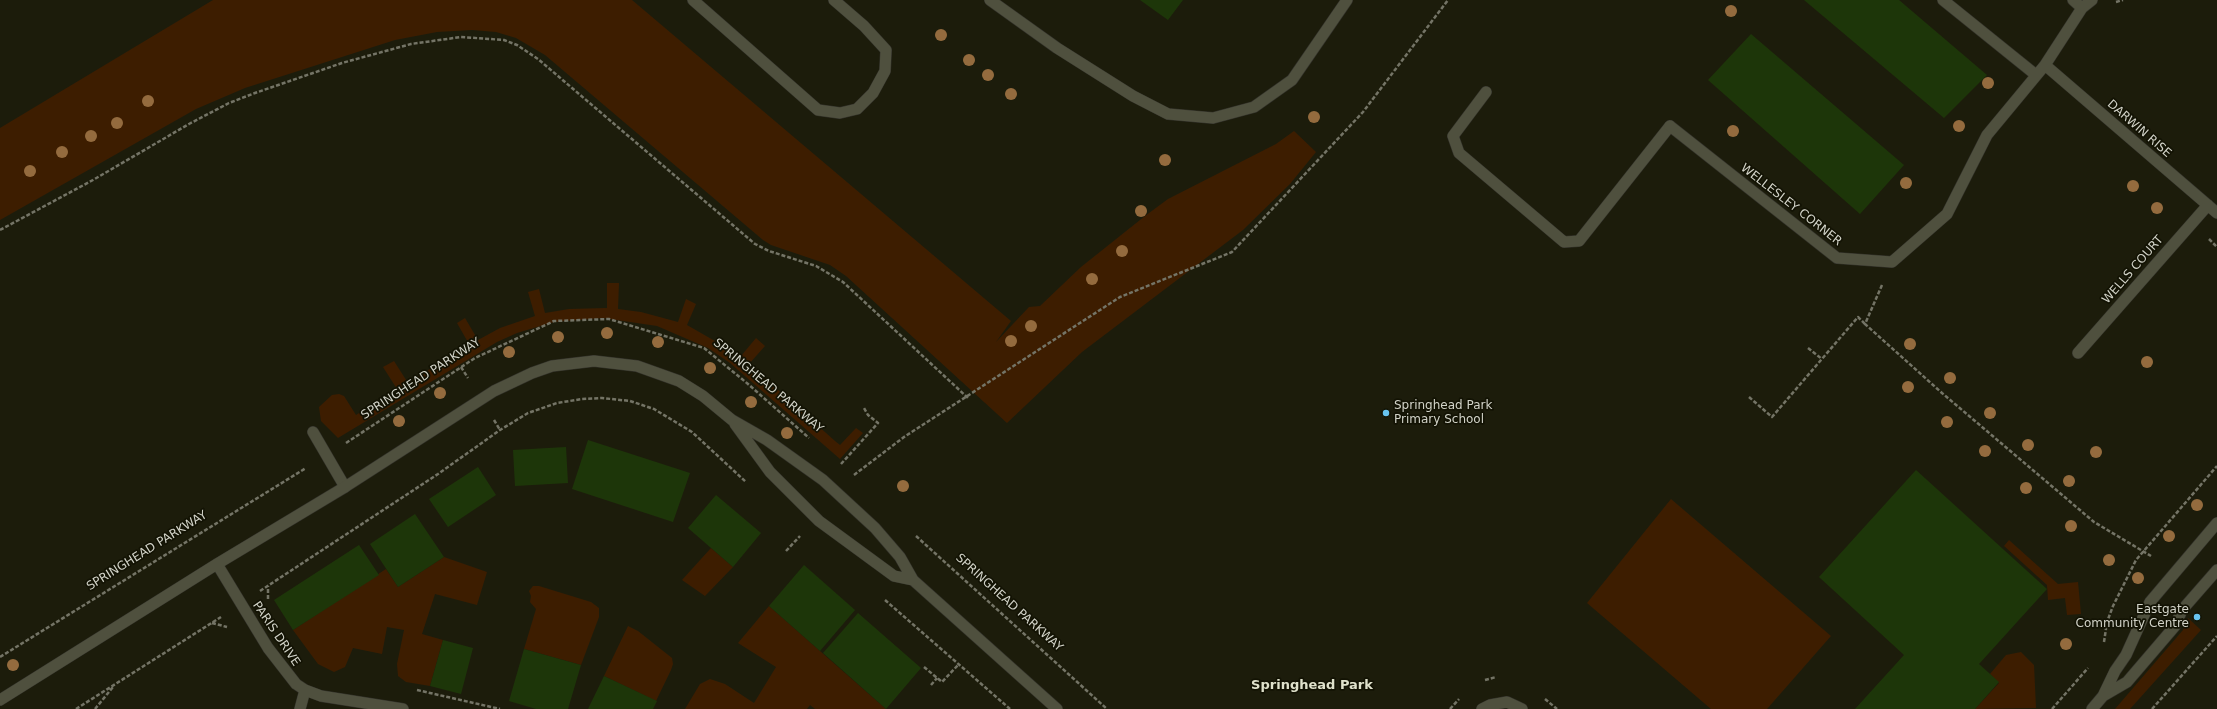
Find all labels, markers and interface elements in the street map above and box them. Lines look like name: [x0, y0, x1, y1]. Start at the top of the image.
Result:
street label: DARWIN RISE: [2104, 97, 2174, 161]
street label: WELLESLEY CORNER: [1738, 161, 1844, 249]
street label: WELLS COURT: [2099, 233, 2167, 307]
street label: SPRINGHEAD PARKWAY: [359, 335, 483, 423]
street label: SPRINGHEAD PARKWAY: [710, 336, 826, 436]
place label: Springhead Park Primary School: [1394, 399, 1492, 427]
marker: Springhead Park Primary School: [1381, 408, 1391, 418]
street label: SPRINGHEAD PARKWAY: [84, 508, 210, 594]
street label: SPRINGHEAD PARKWAY: [952, 551, 1066, 655]
street label: PARIS DRIVE: [249, 599, 303, 669]
place label: Eastgate Community Centre: [2076, 603, 2189, 631]
marker: Eastgate Community Centre: [2192, 612, 2202, 622]
district label: Springhead Park: [1251, 678, 1373, 694]

